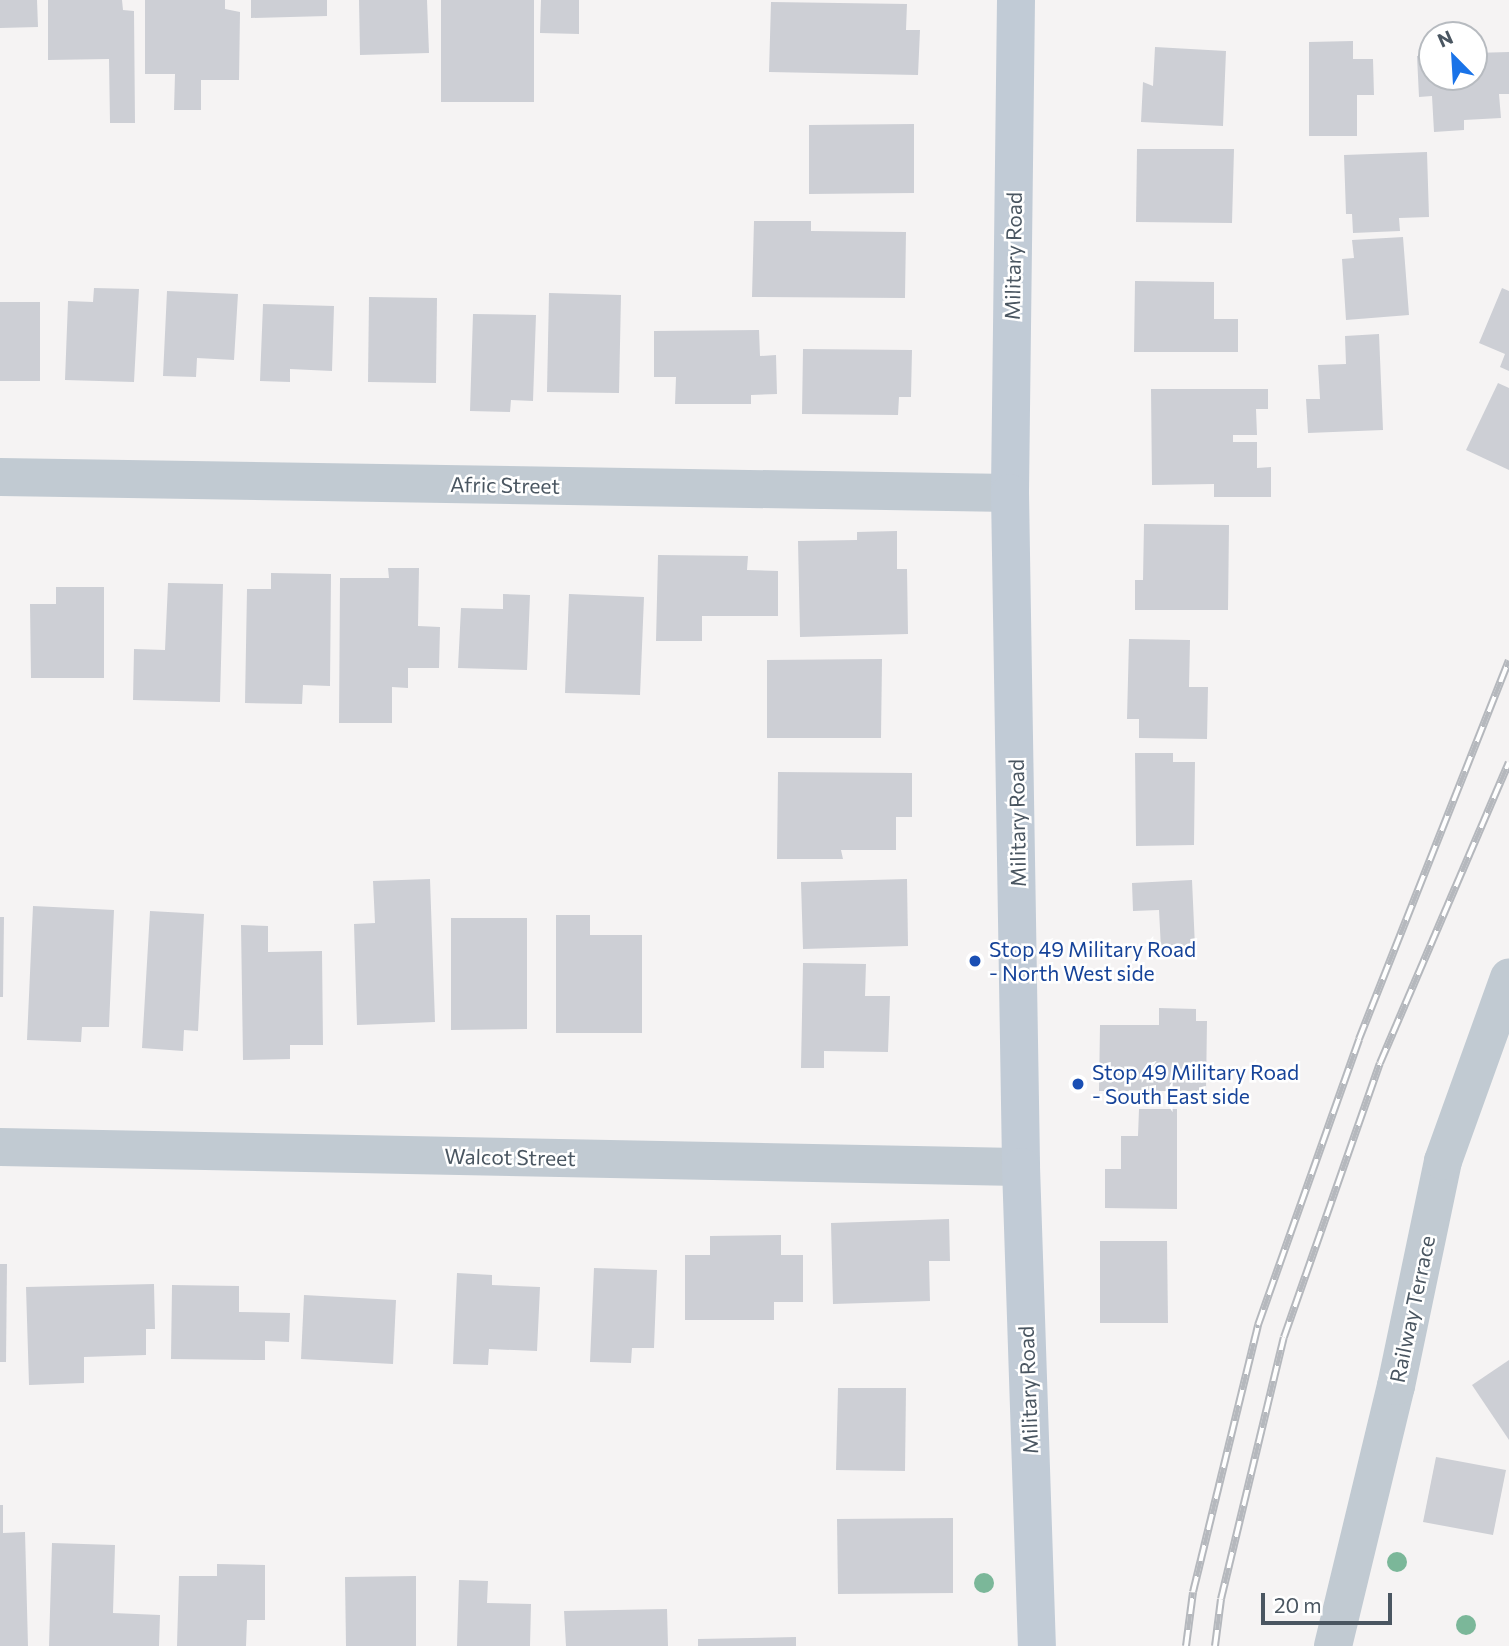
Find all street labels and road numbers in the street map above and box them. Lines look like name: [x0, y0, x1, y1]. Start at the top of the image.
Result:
street label: Military Road: [999, 192, 1027, 320]
street label: Afric Street: [450, 471, 560, 499]
street label: Military Road: [1003, 759, 1031, 887]
street label: Walcot Street: [444, 1143, 576, 1171]
street label: Railway Terrace: [1384, 1233, 1440, 1385]
street label: Military Road: [1013, 1326, 1043, 1454]

